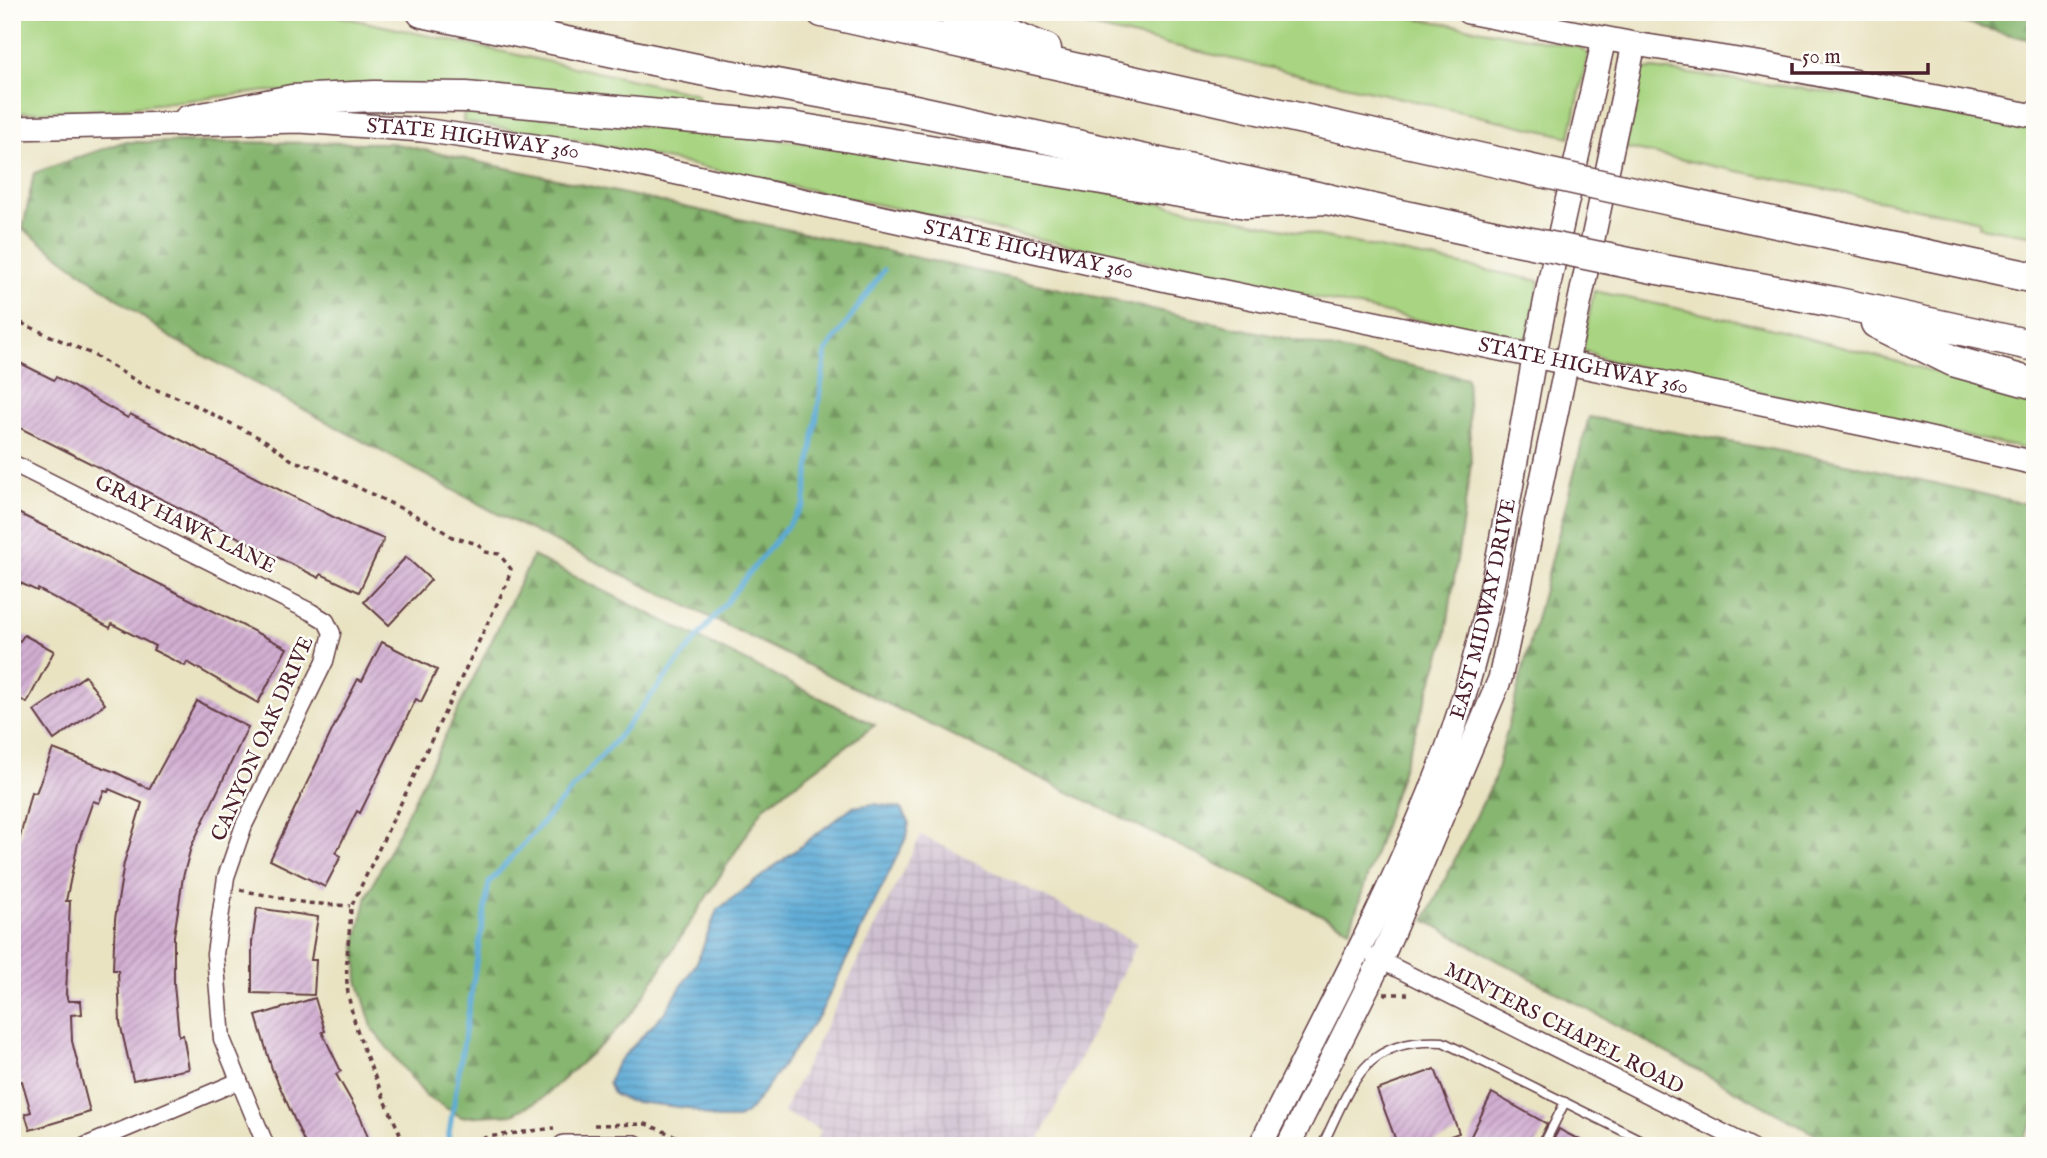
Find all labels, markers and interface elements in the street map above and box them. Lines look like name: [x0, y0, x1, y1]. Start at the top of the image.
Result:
scale bar: [1792, 32, 1928, 76]
text: 50 m: [1802, 44, 1841, 71]
street label: STATE HIGHWAY 360: [366, 112, 581, 166]
street label: STATE HIGHWAY 360: [921, 214, 1136, 286]
street label: STATE HIGHWAY 360: [1476, 331, 1691, 401]
street label: GRAY HAWK LANE: [90, 469, 280, 581]
street label: EAST MIDWAY DRIVE: [1444, 496, 1522, 723]
street label: CANYON OAK DRIVE: [206, 632, 320, 846]
street label: MINTERS CHAPEL ROAD: [1440, 957, 1688, 1101]

